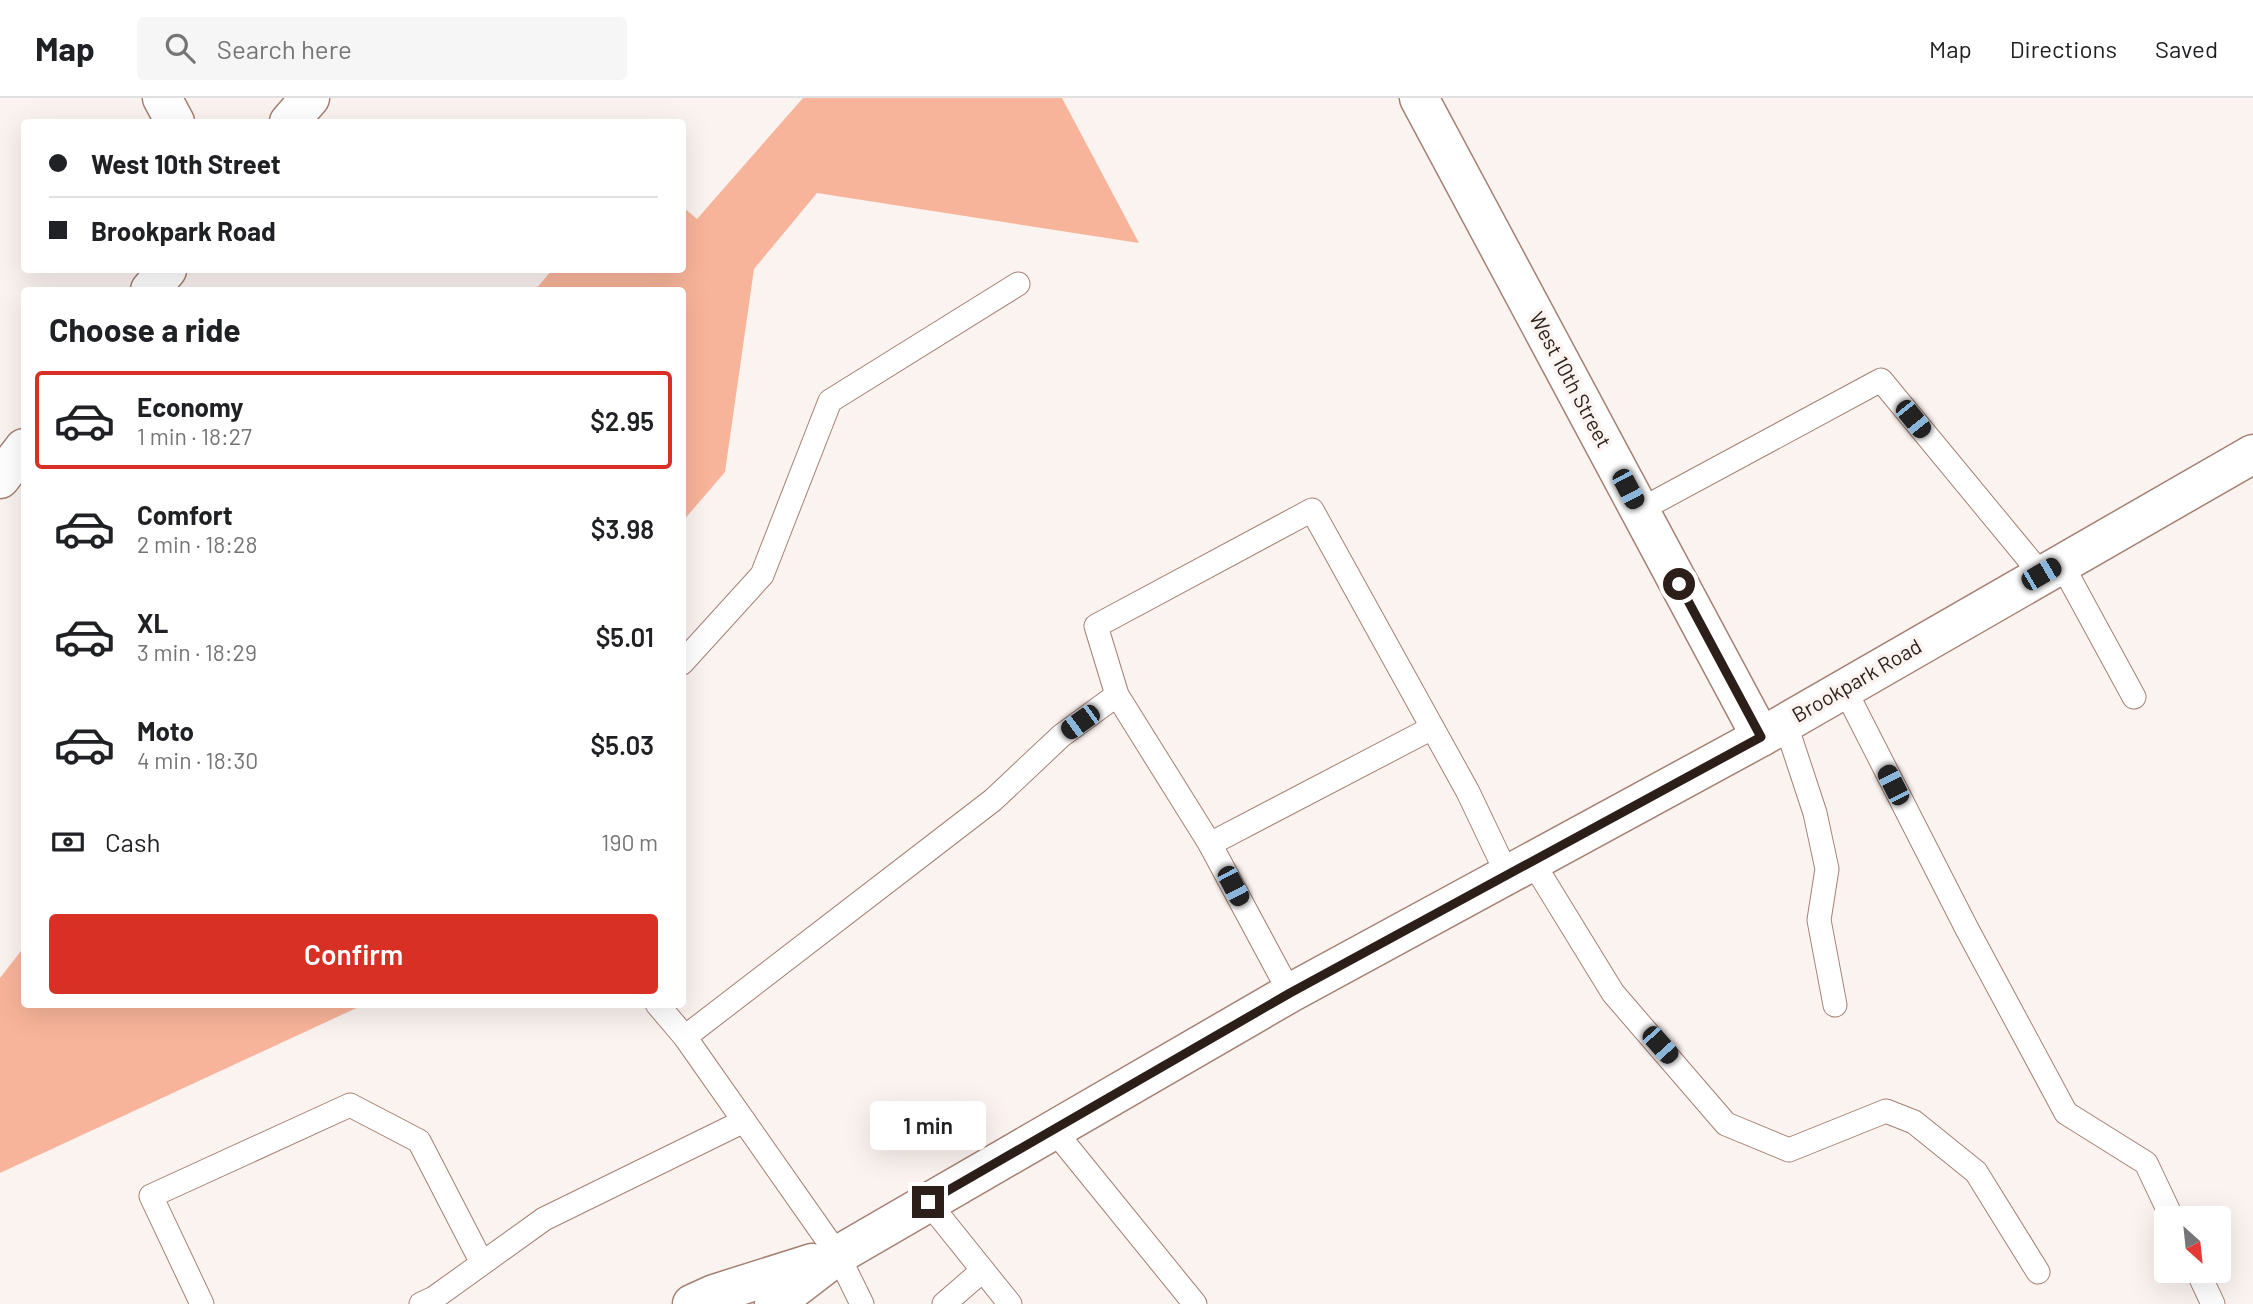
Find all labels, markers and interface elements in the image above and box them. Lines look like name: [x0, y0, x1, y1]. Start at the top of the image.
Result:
search box: [137, 17, 627, 80]
text: Map: [35, 28, 95, 68]
icon: search: [161, 29, 199, 67]
text: Search here: [217, 33, 352, 64]
text: Map: [1929, 34, 1972, 63]
text: Directions: [2010, 34, 2117, 63]
text: Saved: [2155, 34, 2218, 63]
text: West 10th Street: [91, 148, 281, 179]
text: Brookpark Road: [91, 215, 276, 246]
street label: West 10th Street: [1525, 307, 1618, 451]
text: Choose a ride: [49, 310, 241, 348]
icon: car: [53, 389, 116, 452]
text: Economy: [137, 391, 243, 422]
car: [1892, 396, 1935, 442]
text: $2.95: [590, 405, 654, 436]
text: 1 min · 18:27: [137, 422, 252, 450]
car: [1609, 466, 1648, 512]
icon: car: [53, 497, 116, 560]
text: Comfort: [137, 499, 233, 530]
text: $3.98: [591, 513, 654, 544]
text: 2 min · 18:28: [137, 530, 257, 558]
car: [2018, 554, 2065, 594]
route start: [1663, 568, 1695, 600]
icon: car: [53, 605, 116, 668]
text: XL: [137, 607, 168, 638]
text: $5.01: [596, 621, 654, 652]
street label: Brookpark Road: [1787, 633, 1925, 727]
text: 3 min · 18:29: [137, 638, 257, 666]
car: [1057, 701, 1104, 743]
icon: car: [53, 713, 116, 776]
text: Moto: [137, 715, 194, 746]
text: $5.03: [591, 729, 654, 760]
text: 4 min · 18:30: [137, 746, 258, 774]
car: [1875, 762, 1912, 808]
icon: cash: [49, 823, 87, 861]
text: Cash: [105, 826, 160, 857]
text: 190 m: [601, 828, 658, 856]
car: [1214, 863, 1253, 909]
button: Confirm: [49, 914, 658, 994]
car: [1639, 1022, 1682, 1068]
callout: 1 min: [870, 1100, 986, 1150]
text: 1 min: [903, 1111, 953, 1139]
route end: [912, 1186, 944, 1218]
north arrow: [2154, 1206, 2231, 1283]
map controls: [2154, 1206, 2231, 1283]

